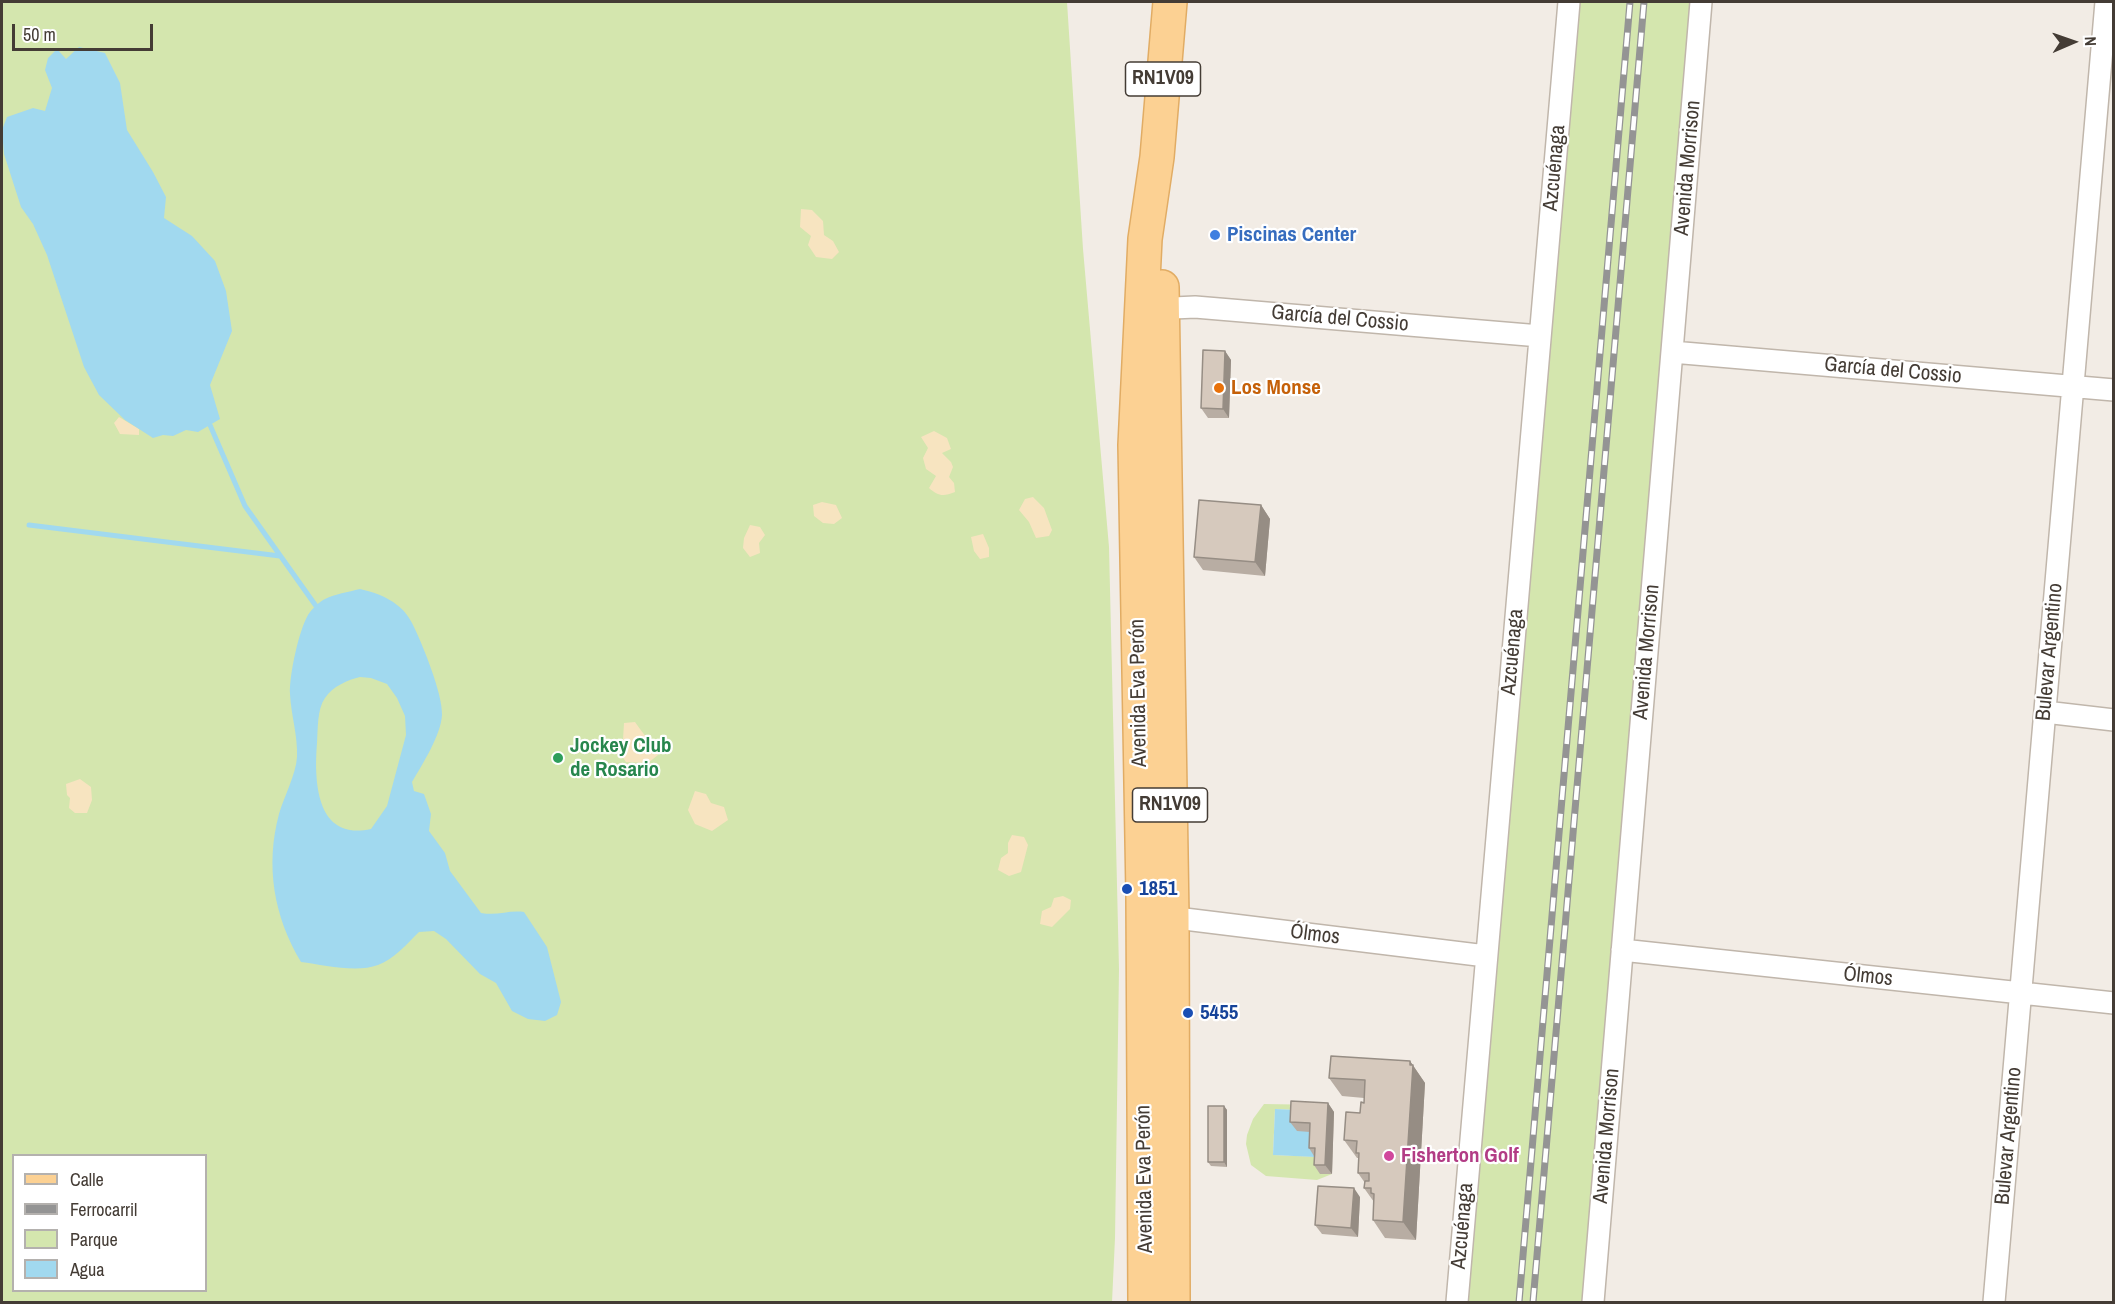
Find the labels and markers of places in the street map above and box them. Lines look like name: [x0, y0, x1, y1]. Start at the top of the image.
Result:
place label: Piscinas Center: [1227, 222, 1356, 248]
marker: Piscinas Center: [1208, 228, 1222, 242]
place label: Los Monse: [1231, 375, 1321, 401]
marker: Los Monse: [1212, 381, 1226, 395]
place label: Jockey Club de Rosario: [570, 733, 671, 783]
marker: Jockey Club de Rosario: [551, 751, 565, 765]
place label: 1851: [1139, 876, 1177, 902]
marker: 1851: [1120, 882, 1134, 896]
place label: 5455: [1200, 1000, 1238, 1026]
marker: 5455: [1181, 1006, 1195, 1020]
place label: Fisherton Golf: [1401, 1143, 1519, 1169]
marker: Fisherton Golf: [1382, 1149, 1396, 1163]

